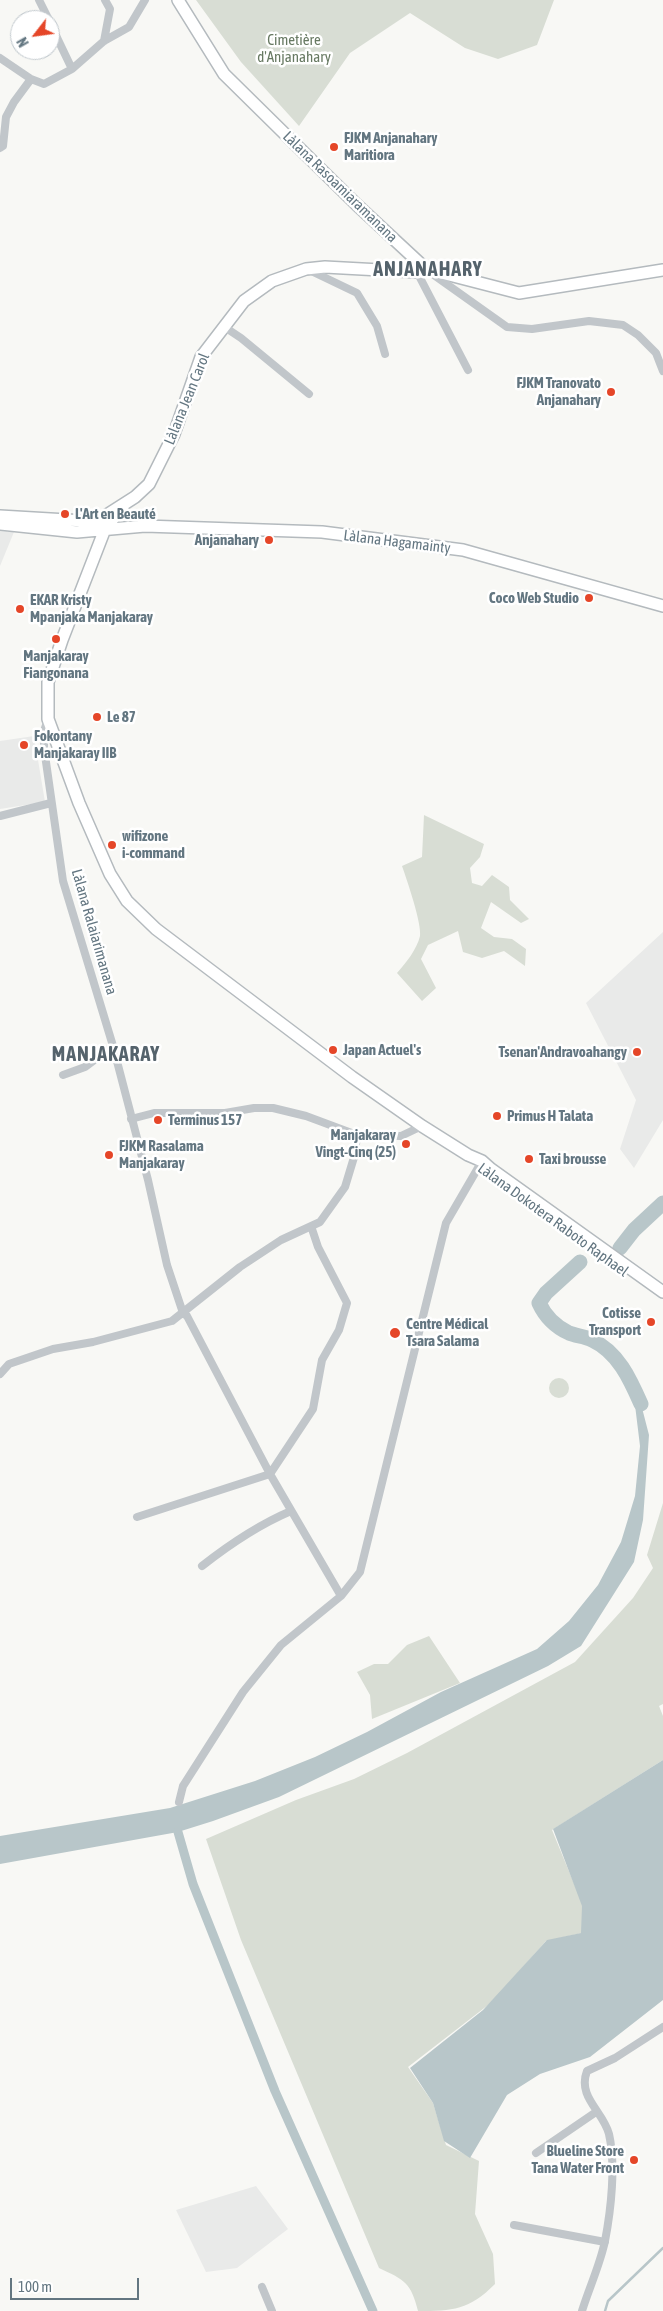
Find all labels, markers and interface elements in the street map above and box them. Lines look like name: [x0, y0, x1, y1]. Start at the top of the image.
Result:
north arrow: [10, 10, 60, 60]
park label: Cimetière d'Anjanahary: [257, 31, 331, 66]
text: N: [14, 34, 32, 50]
street label: Làlana Rasoamiaramanana: [279, 128, 401, 246]
place label: FJKM Anjanahary Maritiora: [344, 129, 437, 164]
marker: FJKM Anjanahary Maritiora: [328, 141, 340, 153]
district label: ANJANAHARY: [372, 258, 484, 282]
street label: Làlana Jean Carol: [160, 351, 214, 447]
place label: FJKM Tranovato Anjanahary: [517, 374, 601, 409]
marker: FJKM Tranovato Anjanahary: [605, 386, 617, 398]
place label: L'Art en Beauté: [75, 505, 156, 523]
marker: L'Art en Beauté: [59, 508, 71, 520]
street label: Làlana Hagamainty: [342, 526, 452, 558]
place label: Anjanahary: [195, 531, 259, 549]
marker: Anjanahary: [263, 534, 275, 546]
place label: Coco Web Studio: [489, 589, 579, 607]
place label: EKAR Kristy Mpanjaka Manjakaray: [30, 591, 153, 626]
marker: Coco Web Studio: [583, 592, 595, 604]
marker: EKAR Kristy Mpanjaka Manjakaray: [14, 603, 26, 615]
marker: Manjakaray Fiangonana: [50, 633, 62, 645]
place label: Manjakaray Fiangonana: [23, 647, 89, 682]
place label: Le 87: [107, 708, 136, 726]
marker: Le 87: [91, 711, 103, 723]
place label: Fokontany Manjakaray IIB: [34, 727, 116, 762]
marker: Fokontany Manjakaray IIB: [18, 739, 30, 751]
place label: wifizone i-command: [122, 827, 185, 862]
marker: wifizone i-command: [106, 839, 118, 851]
street label: Làlana Ralaiarimanana: [67, 867, 121, 997]
place label: Japan Actuel's: [343, 1041, 421, 1059]
district label: MANJAKARAY: [51, 1043, 161, 1067]
place label: Tsenan'Andravoahangy: [498, 1043, 627, 1061]
marker: Japan Actuel's: [327, 1044, 339, 1056]
marker: Tsenan'Andravoahangy: [631, 1046, 643, 1058]
place label: Primus H Talata: [507, 1107, 593, 1125]
marker: Primus H Talata: [491, 1110, 503, 1122]
place label: Terminus 157: [168, 1111, 242, 1129]
marker: Terminus 157: [152, 1114, 164, 1126]
place label: Manjakaray Vingt-Cinq (25): [315, 1126, 396, 1161]
place label: FJKM Rasalama Manjakaray: [119, 1137, 204, 1172]
marker: Manjakaray Vingt-Cinq (25): [400, 1138, 412, 1150]
marker: FJKM Rasalama Manjakaray: [103, 1149, 115, 1161]
place label: Taxi brousse: [539, 1150, 606, 1168]
marker: Taxi brousse: [523, 1153, 535, 1165]
street label: Làlana Dokotera Raboto Raphael: [474, 1159, 632, 1281]
place label: Cotisse Transport: [589, 1304, 641, 1339]
place label: Centre Médical Tsara Salama: [406, 1315, 488, 1350]
marker: Cotisse Transport: [645, 1316, 657, 1328]
marker: Centre Médical Tsara Salama: [388, 1326, 402, 1340]
place label: Blueline Store Tana Water Front: [532, 2142, 624, 2177]
marker: Blueline Store Tana Water Front: [628, 2154, 640, 2166]
scale bar: [12, 2268, 141, 2300]
text: 100 m: [18, 2278, 52, 2295]

